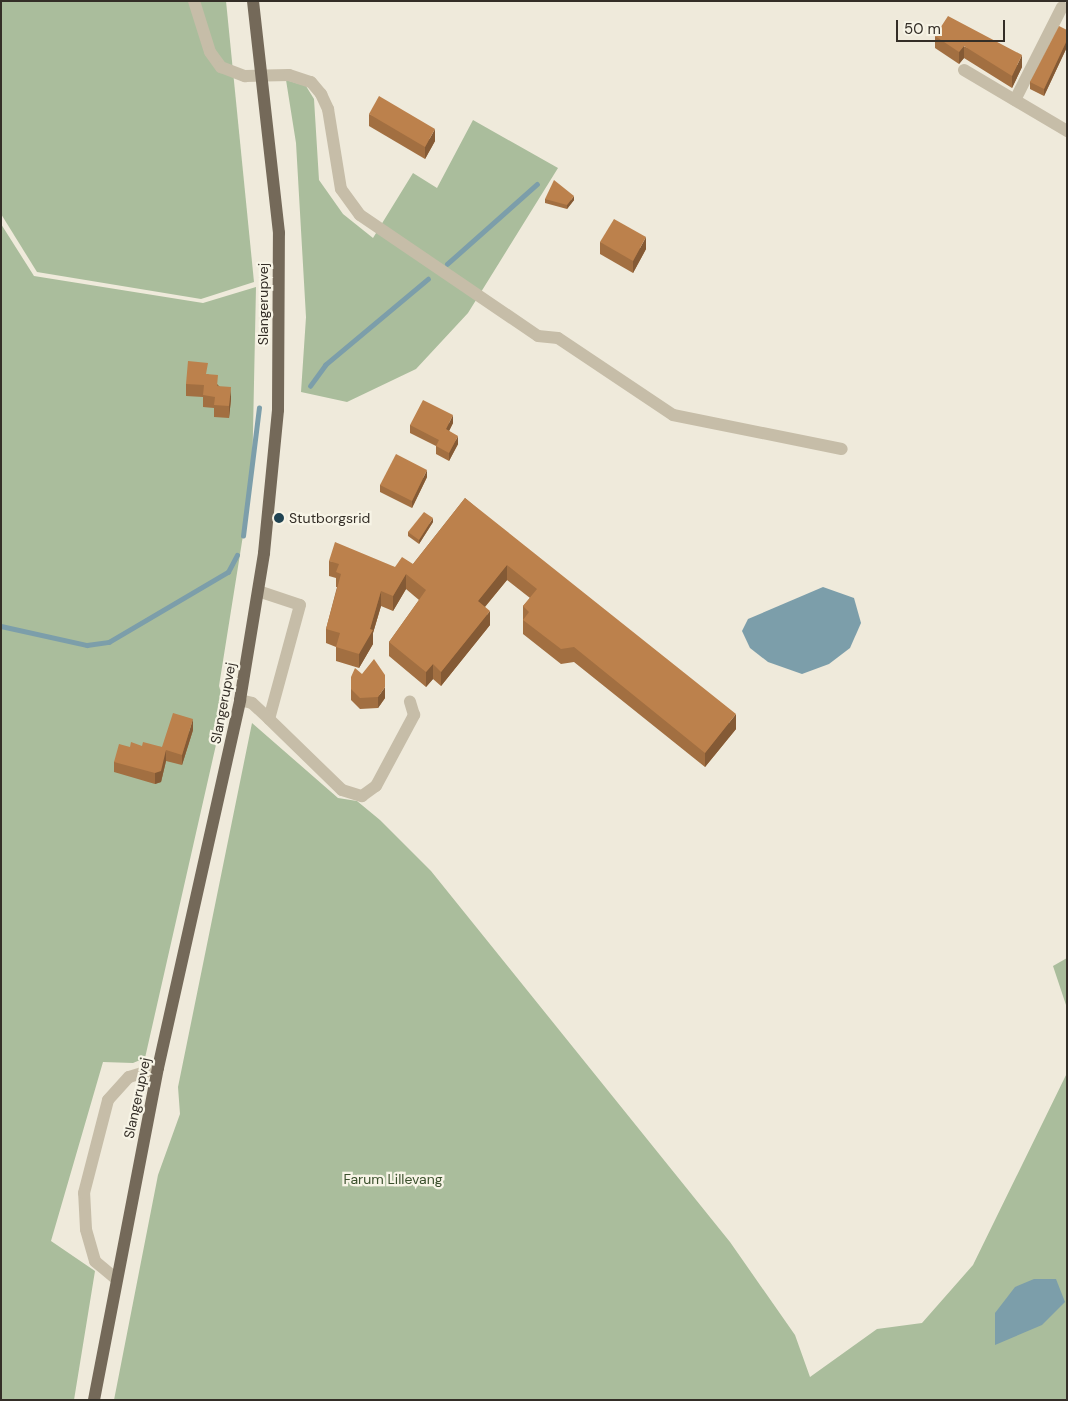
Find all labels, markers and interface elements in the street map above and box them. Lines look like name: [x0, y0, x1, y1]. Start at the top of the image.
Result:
scale bar: [898, 10, 1007, 42]
text: 50 m: [904, 19, 941, 39]
street label: Slangerupvej: [255, 263, 271, 345]
place label: Stutborgsrid: [289, 510, 370, 526]
marker: Stutborgsrid: [273, 512, 285, 524]
street label: Slangerupvej: [207, 661, 239, 745]
street label: Slangerupvej: [120, 1056, 154, 1140]
park label: Farum Lillevang: [343, 1171, 443, 1187]

